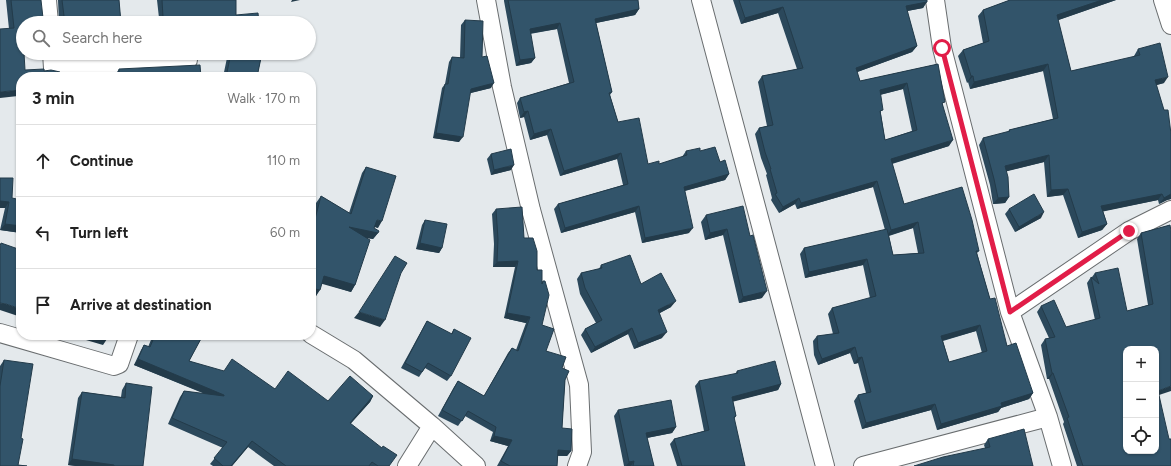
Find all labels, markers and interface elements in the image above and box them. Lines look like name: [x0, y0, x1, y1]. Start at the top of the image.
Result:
search box: [16, 16, 316, 60]
icon: search: [30, 27, 52, 49]
text: Search here: [62, 29, 142, 47]
route start: [933, 39, 951, 57]
text: 3 min: [32, 88, 74, 108]
text: Walk · 170 m: [228, 91, 300, 106]
icon: ahead: [32, 150, 54, 172]
text: Continue: [70, 152, 133, 170]
text: 110 m: [267, 153, 300, 168]
icon: left: [32, 222, 54, 244]
route end: [1120, 222, 1138, 240]
text: Turn left: [70, 224, 128, 242]
text: 60 m: [270, 225, 300, 240]
icon: arrive: [32, 294, 54, 316]
text: Arrive at destination: [70, 296, 211, 314]
map controls: [1123, 346, 1159, 454]
button: +: [1123, 346, 1159, 382]
button: −: [1123, 382, 1159, 418]
button: locate: [1123, 418, 1159, 454]

